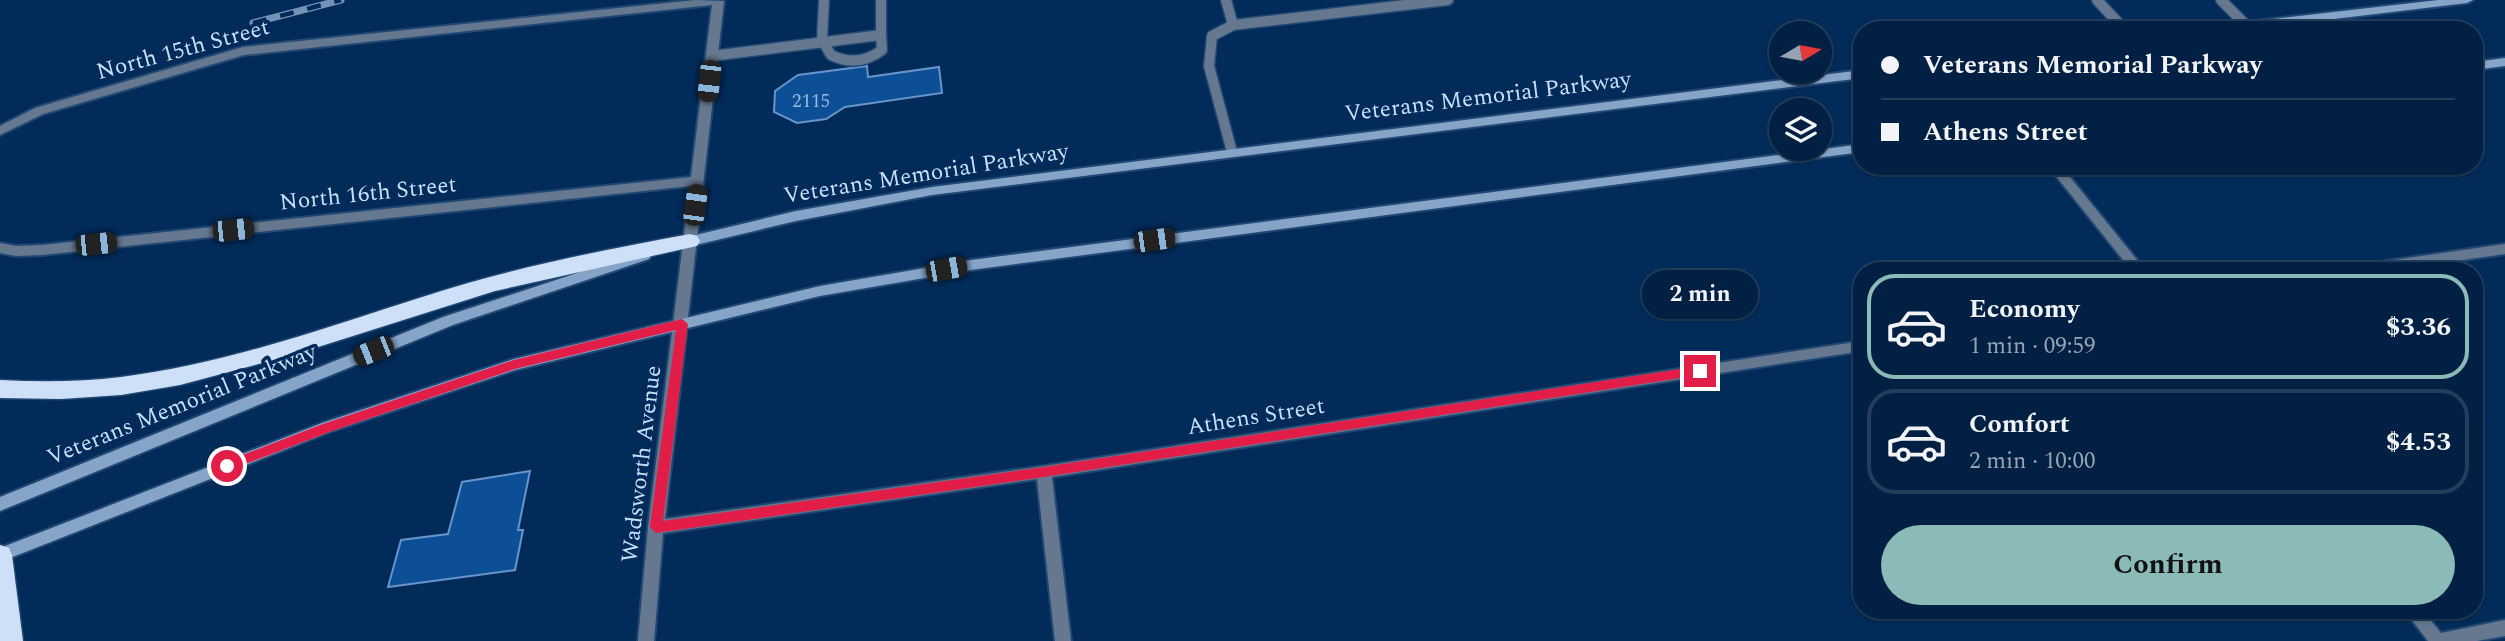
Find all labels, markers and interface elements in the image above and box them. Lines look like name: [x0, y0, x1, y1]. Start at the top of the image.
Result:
street label: North 15th Street: [93, 10, 273, 90]
north arrow: [1769, 21, 1832, 84]
map controls: [1769, 21, 1832, 161]
text: Veterans Memorial Parkway: [1923, 45, 2262, 85]
car: [697, 59, 722, 103]
street label: Veterans Memorial Parkway: [1343, 62, 1634, 132]
house number: 2115: [792, 87, 830, 116]
button: layers: [1769, 98, 1832, 161]
text: Athens Street: [1923, 112, 2088, 152]
street label: Veterans Memorial Parkway: [781, 134, 1072, 214]
street label: North 16th Street: [278, 167, 458, 221]
car: [682, 183, 709, 227]
car: [212, 217, 255, 243]
car: [1132, 227, 1177, 253]
car: [75, 231, 118, 257]
car: [924, 255, 969, 283]
callout: 2 min: [1642, 270, 1758, 318]
text: 2 min: [1669, 277, 1731, 312]
text: Economy: [1969, 289, 2079, 329]
icon: car: [1885, 295, 1948, 358]
text: $3.36: [2386, 307, 2451, 347]
text: 1 min · 09:59: [1969, 329, 2096, 364]
car: [350, 333, 397, 369]
street label: Veterans Memorial Parkway: [42, 334, 323, 475]
route end: [1684, 355, 1716, 387]
street label: Wadsworth Avenue: [613, 363, 671, 565]
street label: Athens Street: [1185, 389, 1327, 445]
text: Comfort: [1969, 404, 2070, 444]
icon: car: [1885, 410, 1948, 473]
text: $4.53: [2386, 422, 2451, 462]
text: 2 min · 10:00: [1969, 444, 2096, 479]
route start: [211, 450, 243, 482]
button: Confirm: [1881, 525, 2455, 605]

